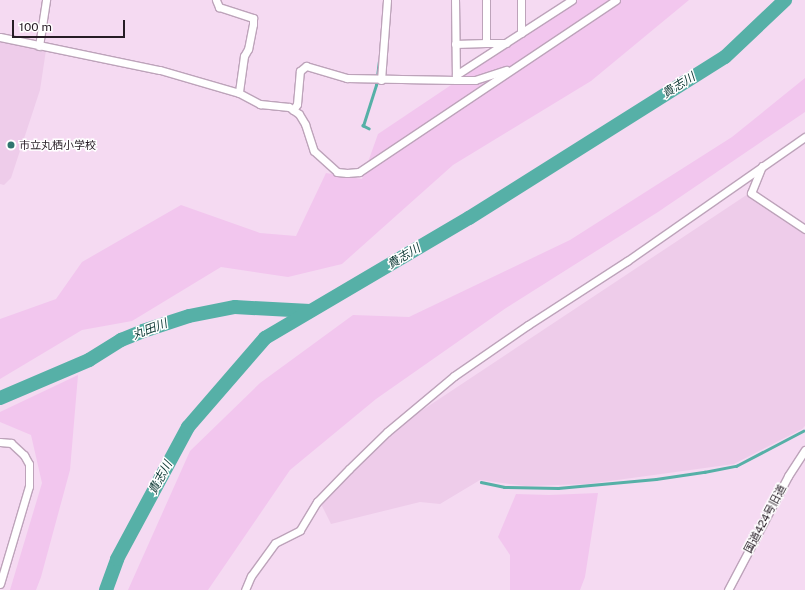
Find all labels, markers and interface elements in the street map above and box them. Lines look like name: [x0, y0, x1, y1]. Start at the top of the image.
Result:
scale bar: [14, 12, 127, 38]
text: 100 m: [19, 20, 52, 34]
water label: 貴志川: [660, 70, 698, 102]
place label: 市立丸栖小学校: [19, 138, 96, 152]
marker: 市立丸栖小学校: [6, 140, 16, 150]
water label: 貴志川: [385, 242, 423, 272]
water label: 丸田川: [131, 317, 169, 343]
water label: 貴志川: [146, 459, 176, 497]
street label: 国道424号旧道: [741, 483, 789, 555]

